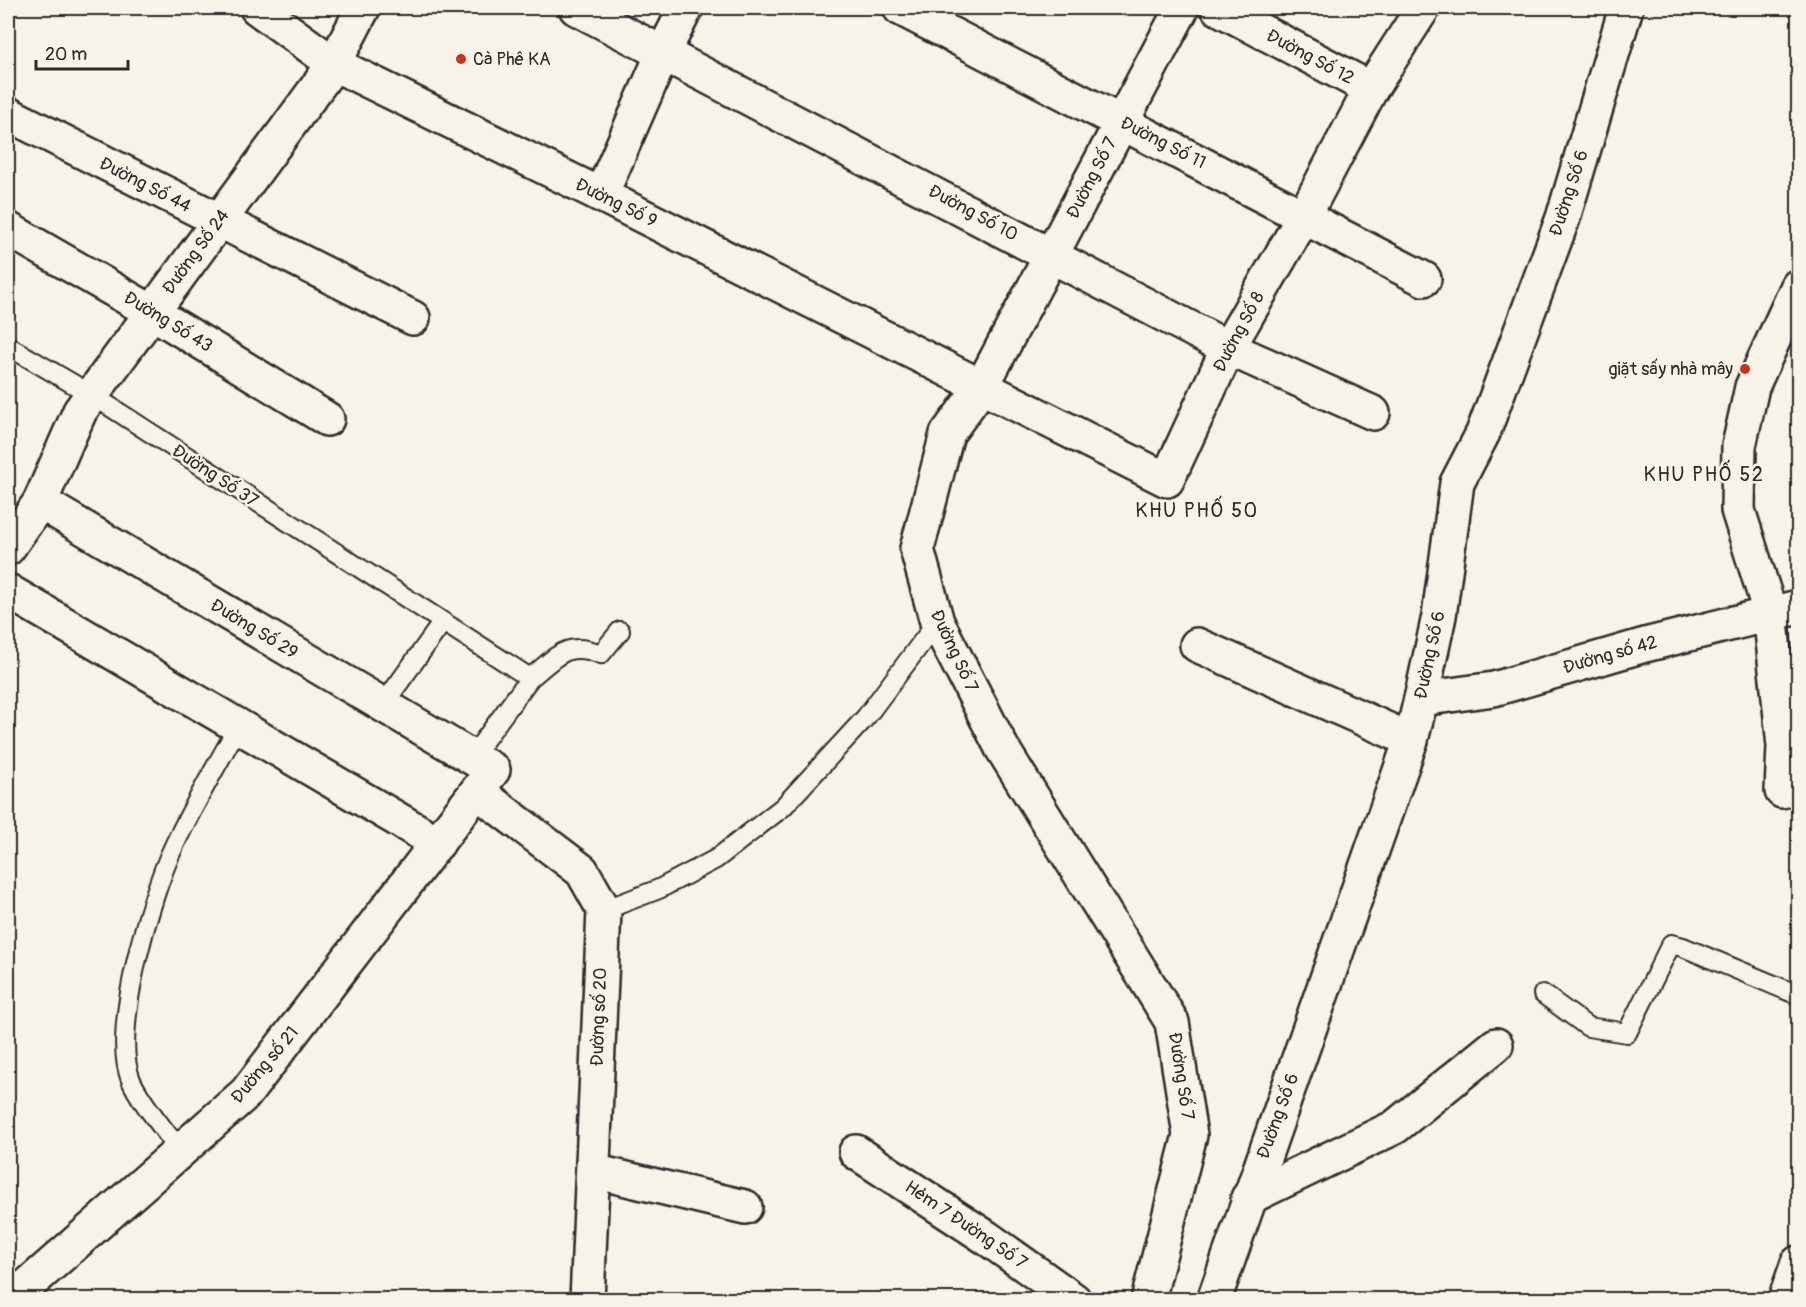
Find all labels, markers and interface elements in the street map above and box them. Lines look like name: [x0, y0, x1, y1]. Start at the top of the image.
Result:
street label: Đường Số 12: [1262, 24, 1358, 90]
scale bar: [36, 33, 128, 71]
text: 20 m: [45, 43, 87, 66]
place label: Cà Phê KA: [473, 48, 551, 71]
marker: Cà Phê KA: [454, 52, 468, 66]
street label: Đường Số 11: [1116, 112, 1210, 174]
street label: Đường Số 7: [1062, 133, 1123, 223]
street label: Đường Số 6: [1544, 147, 1594, 239]
street label: Đường Số 44: [95, 152, 195, 218]
street label: Đường Số 9: [571, 173, 661, 233]
street label: Đường Số 10: [924, 180, 1022, 246]
street label: Đường Số 24: [157, 205, 235, 299]
street label: Đường Số 43: [119, 287, 217, 357]
street label: Đường Số 8: [1208, 288, 1270, 376]
place label: giặt sấy nhà mây: [1609, 358, 1733, 381]
marker: giặt sấy nhà mây: [1738, 362, 1752, 376]
street label: Đường Số 37: [167, 440, 263, 513]
district label: KHU PHỐ 52: [1644, 459, 1764, 487]
district label: KHU PHỐ 50: [1135, 495, 1259, 523]
street label: Đường Số 29: [206, 594, 302, 664]
street label: Đường Số 7: [925, 606, 983, 696]
street label: Đường Số 6: [1409, 609, 1451, 701]
street label: Đường số 42: [1560, 631, 1660, 679]
street label: Đường số 20: [586, 967, 612, 1067]
street label: Đường số 21: [226, 1022, 304, 1108]
street label: Đường Số 7: [1163, 1030, 1199, 1122]
street label: Đường Số 6: [1252, 1070, 1304, 1162]
street label: Hẻm 7 Đường Số 7: [900, 1176, 1032, 1275]

